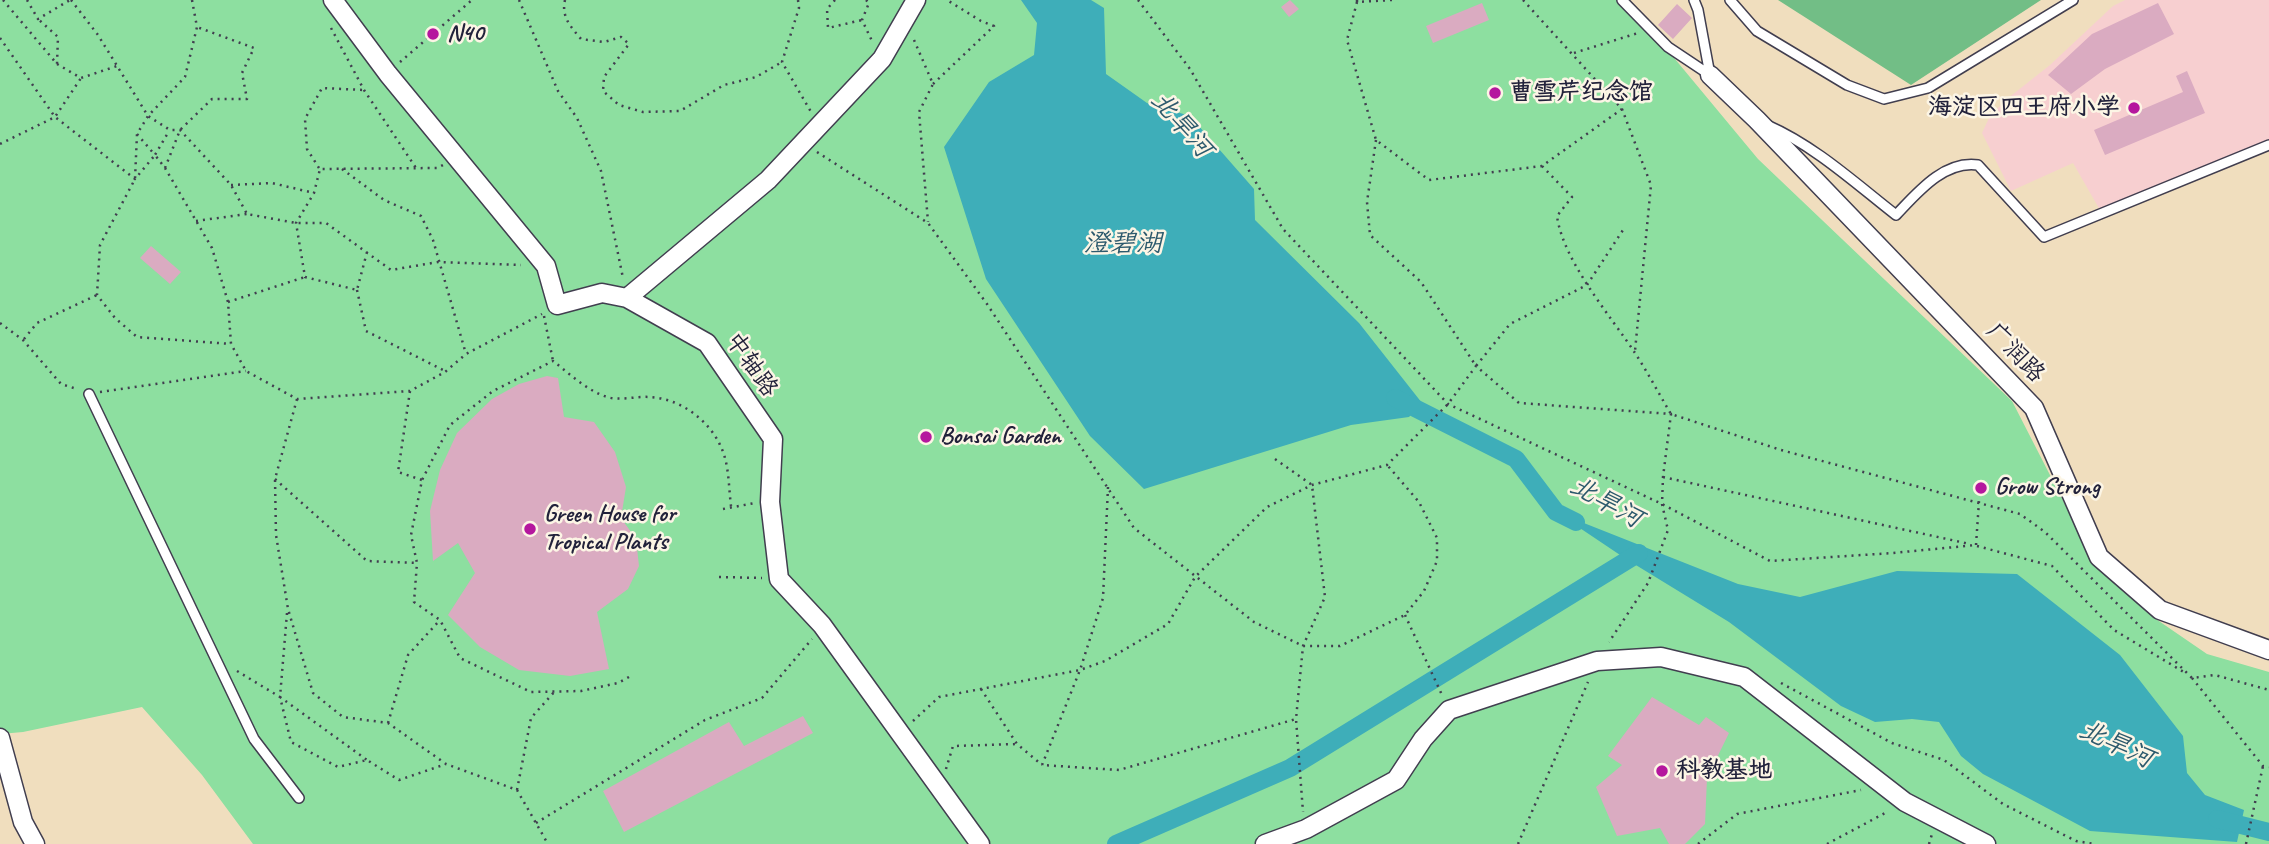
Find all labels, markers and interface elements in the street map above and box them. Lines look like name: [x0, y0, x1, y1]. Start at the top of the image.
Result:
place label: N40: [447, 20, 483, 48]
marker: N40: [425, 26, 441, 42]
place label: 曹雪芹纪念馆: [1509, 79, 1653, 107]
water label: 北旱河: [1144, 85, 1218, 165]
marker: 曹雪芹纪念馆: [1487, 85, 1503, 101]
place label: 海淀区四王府小学: [1928, 94, 2120, 122]
marker: 海淀区四王府小学: [2126, 100, 2142, 116]
water label: 澄碧湖: [1084, 228, 1162, 260]
street label: 广润路: [1980, 317, 2050, 389]
street label: 中轴路: [719, 327, 783, 403]
place label: Bonsai Garden: [940, 423, 1061, 451]
marker: Bonsai Garden: [918, 429, 934, 445]
water label: 北旱河: [1564, 470, 1648, 536]
place label: Grow Strong: [1995, 474, 2100, 502]
marker: Grow Strong: [1973, 480, 1989, 496]
place label: Green House for Tropical Plants: [544, 501, 675, 557]
marker: Green House for Tropical Plants: [522, 521, 538, 537]
water label: 北旱河: [2074, 714, 2158, 776]
place label: 科教基地: [1676, 757, 1772, 785]
marker: 科教基地: [1654, 763, 1670, 779]

